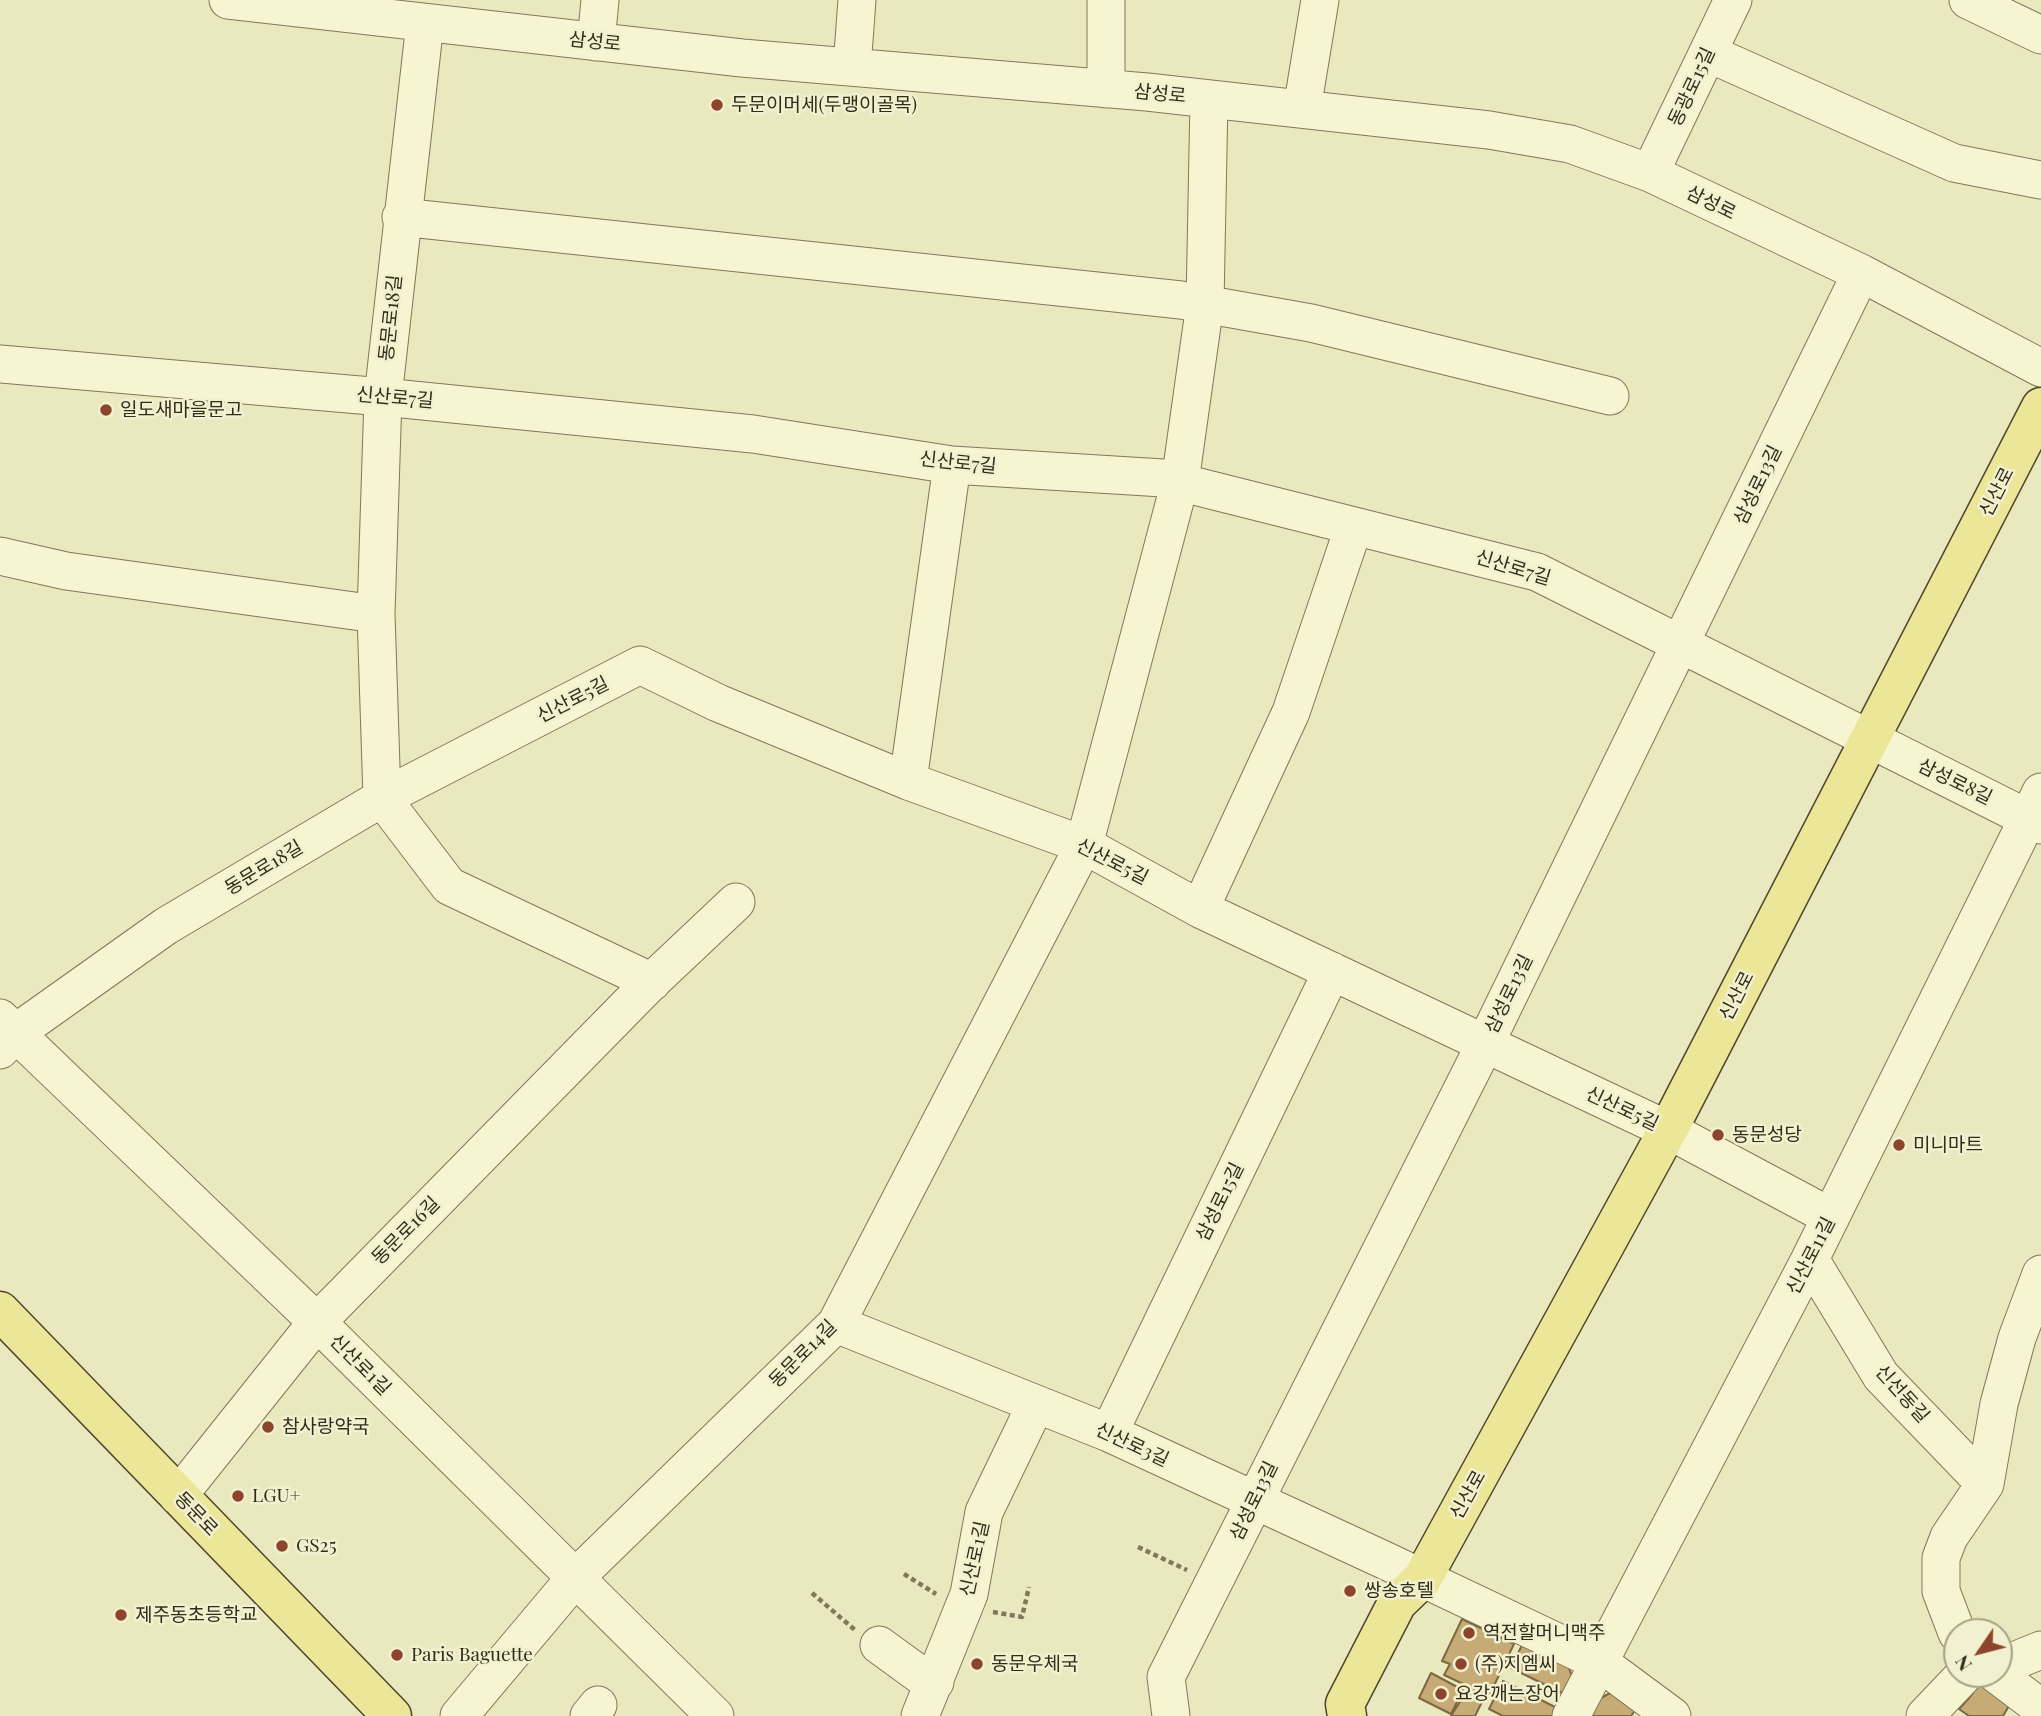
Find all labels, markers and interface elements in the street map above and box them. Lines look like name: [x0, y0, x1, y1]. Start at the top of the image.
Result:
street label: 삼성로: [568, 28, 622, 56]
street label: 동광로15길: [1664, 44, 1720, 130]
street label: 삼성로: [1133, 80, 1187, 108]
place label: 두문이머세(두맹이골목): [731, 94, 917, 116]
marker: 두문이머세(두맹이골목): [709, 97, 725, 113]
street label: 삼성로: [1682, 181, 1740, 225]
street label: 동문로18길: [375, 274, 407, 362]
street label: 신산로7길: [355, 383, 435, 413]
place label: 일도새마을문고: [120, 399, 242, 421]
marker: 일도새마을문고: [98, 402, 114, 418]
street label: 삼성로13길: [1729, 442, 1787, 528]
street label: 신산로7길: [918, 448, 998, 478]
street label: 신산로: [1975, 463, 2019, 521]
street label: 신산로7길: [1473, 546, 1553, 590]
street label: 신산로5길: [533, 672, 613, 728]
street label: 삼성로8길: [1914, 754, 1996, 810]
street label: 신산로5길: [1072, 834, 1152, 890]
street label: 동문로18길: [221, 836, 307, 900]
street label: 삼성로13길: [1480, 951, 1538, 1037]
street label: 신산로: [1715, 967, 1759, 1025]
street label: 신산로5길: [1582, 1082, 1662, 1136]
place label: 동문성당: [1732, 1124, 1802, 1146]
marker: 동문성당: [1710, 1127, 1726, 1143]
place label: 미니마트: [1913, 1134, 1983, 1156]
marker: 미니마트: [1891, 1137, 1907, 1153]
street label: 삼성로15길: [1191, 1159, 1249, 1245]
street label: 동문로16길: [367, 1192, 445, 1270]
street label: 신산로11길: [1782, 1213, 1840, 1299]
street label: 동문로14길: [764, 1315, 842, 1393]
street label: 신산로1길: [325, 1330, 395, 1400]
street label: 신선동길: [1870, 1360, 1934, 1428]
place label: 참사랑약국: [282, 1416, 369, 1438]
street label: 신산로3길: [1092, 1418, 1172, 1472]
marker: 참사랑약국: [260, 1419, 276, 1435]
street label: 삼성로13길: [1225, 1458, 1283, 1544]
street label: 신산로: [1445, 1467, 1491, 1523]
place label: LGU+: [252, 1485, 301, 1507]
street label: 동문로: [170, 1487, 222, 1541]
marker: LGU+: [230, 1488, 246, 1504]
street label: 신산로1길: [956, 1519, 994, 1599]
place label: GS25: [296, 1535, 337, 1557]
marker: GS25: [274, 1538, 290, 1554]
place label: 쌍송호텔: [1364, 1580, 1434, 1602]
marker: 쌍송호텔: [1342, 1583, 1358, 1599]
place label: 제주동초등학교: [135, 1604, 257, 1626]
marker: 제주동초등학교: [113, 1607, 129, 1623]
north arrow: [1943, 1618, 2013, 1688]
place label: 역전할머니맥주: [1483, 1622, 1605, 1644]
marker: 역전할머니맥주: [1461, 1625, 1477, 1641]
place label: Paris Baguette: [411, 1644, 533, 1666]
marker: Paris Baguette: [389, 1647, 405, 1663]
text: N: [1948, 1651, 1977, 1677]
place label: 동문우체국: [991, 1653, 1078, 1675]
place label: (주)지엠씨: [1475, 1653, 1556, 1675]
marker: 동문우체국: [969, 1656, 985, 1672]
marker: (주)지엠씨: [1453, 1656, 1469, 1672]
place label: 요강깨는장어: [1455, 1683, 1560, 1705]
marker: 요강깨는장어: [1433, 1686, 1449, 1702]

